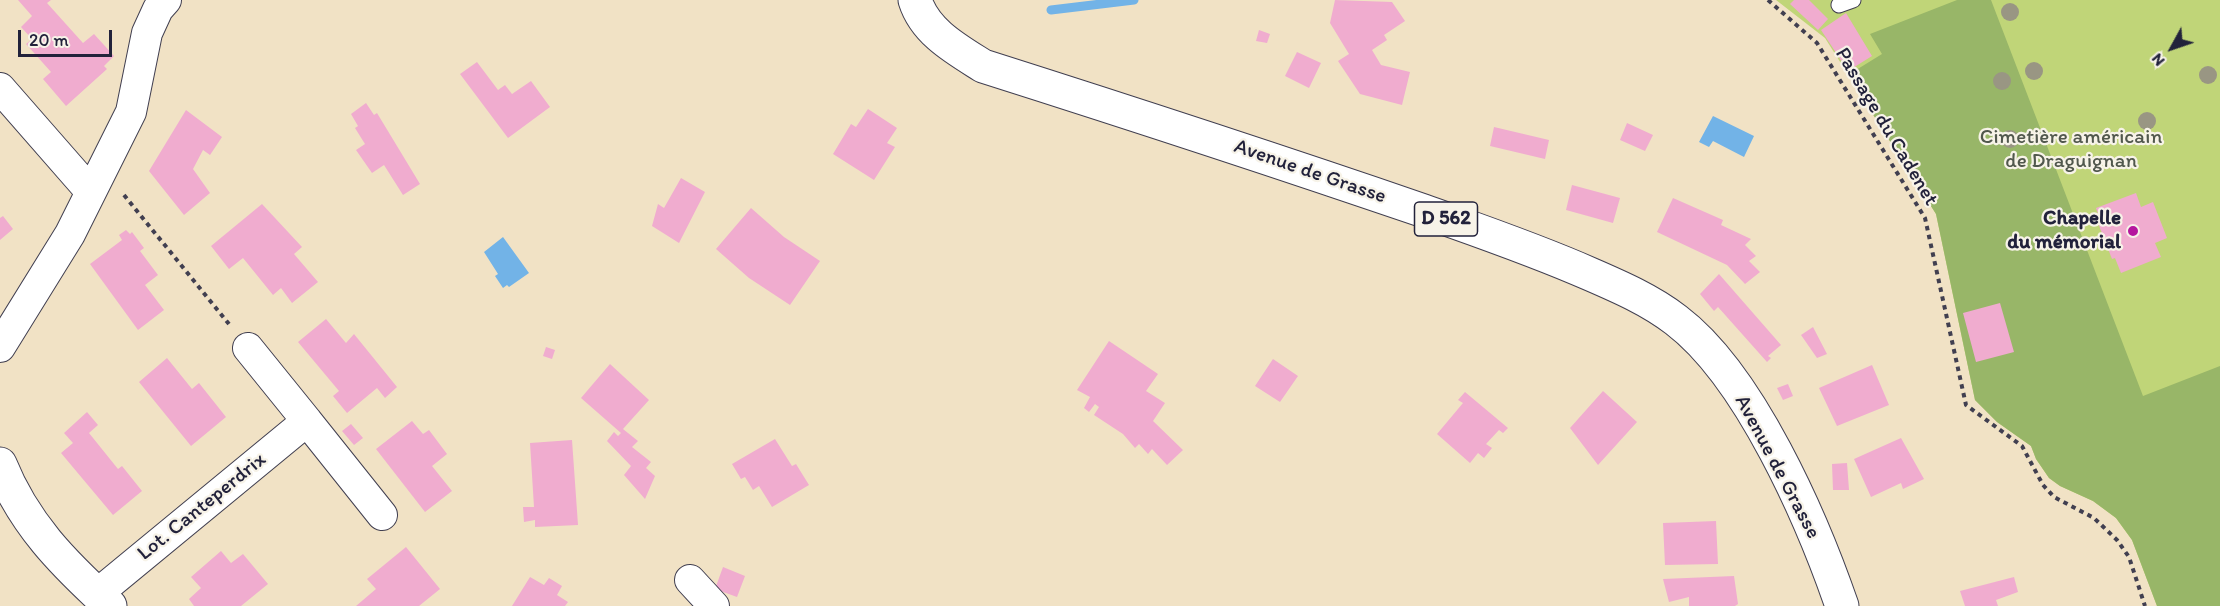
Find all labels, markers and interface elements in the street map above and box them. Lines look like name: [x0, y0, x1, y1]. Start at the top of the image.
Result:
scale bar: [21, 18, 116, 56]
north arrow: [2142, 18, 2202, 78]
text: 20 m: [29, 29, 69, 51]
street label: Passage du Cadenet: [1829, 43, 1943, 211]
text: N: [2147, 50, 2169, 70]
park label: Cimetière américain de Draguignan: [1980, 125, 2162, 175]
street label: Avenue de Grasse: [1231, 134, 1389, 210]
road number: D 562: [1414, 202, 1478, 236]
place label: Chapelle du mémorial: [2007, 206, 2121, 256]
marker: Chapelle du mémorial: [2126, 224, 2140, 238]
street label: Avenue de Grasse: [1729, 391, 1825, 543]
street label: Lot. Canteperdrix: [133, 447, 271, 567]

